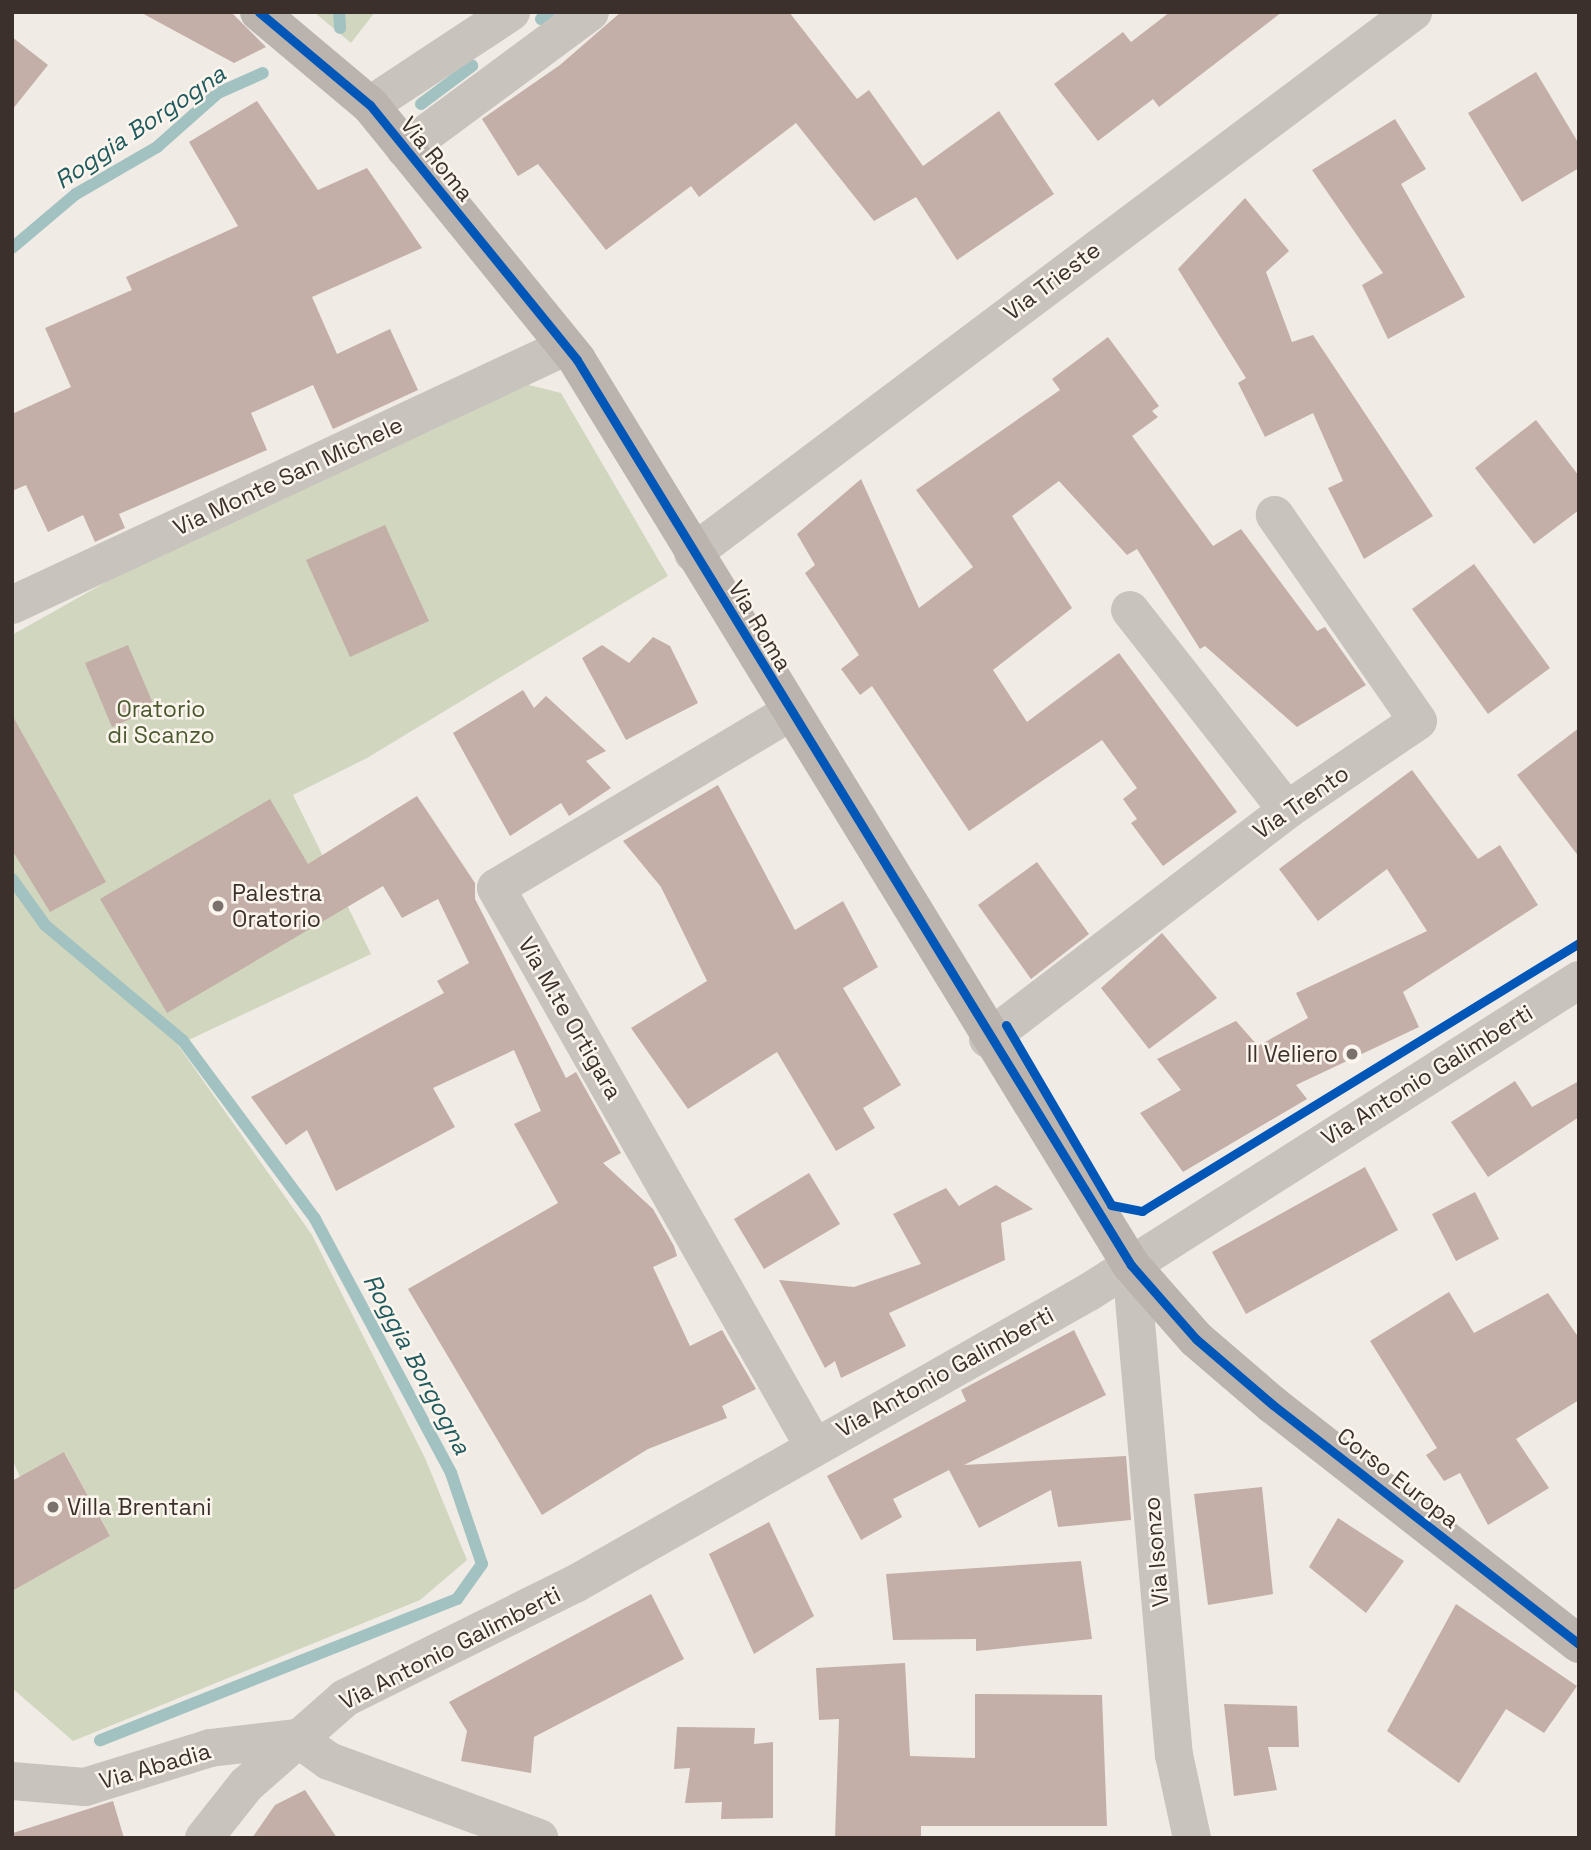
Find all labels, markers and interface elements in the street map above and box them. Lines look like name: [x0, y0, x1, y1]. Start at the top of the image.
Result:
water label: Roggia Borgogna: [49, 59, 231, 195]
street label: Via Roma: [395, 111, 479, 207]
street label: Via Trieste: [998, 236, 1106, 326]
street label: Via Monte San Michele: [169, 411, 407, 541]
street label: Via Roma: [722, 576, 798, 676]
park label: Oratorio di Scanzo: [107, 695, 215, 749]
street label: Via Trento: [1248, 759, 1354, 845]
place label: Palestra Oratorio: [232, 879, 322, 933]
marker: Palestra Oratorio: [210, 898, 226, 914]
street label: Via M.te Ortigara: [512, 932, 628, 1104]
street label: Via Antonio Galimberti: [1316, 999, 1538, 1151]
place label: Il Veliero: [1246, 1040, 1338, 1068]
marker: Il Veliero: [1344, 1046, 1360, 1062]
water label: Roggia Borgogna: [357, 1269, 477, 1459]
street label: Via Antonio Galimberti: [831, 1301, 1059, 1443]
street label: Corso Europa: [1332, 1422, 1464, 1534]
place label: Villa Brentani: [67, 1493, 212, 1521]
street label: Via Isonzo: [1137, 1496, 1175, 1608]
marker: Villa Brentani: [45, 1499, 61, 1515]
street label: Via Antonio Galimberti: [335, 1580, 565, 1716]
street label: Via Abadia: [96, 1737, 214, 1795]

